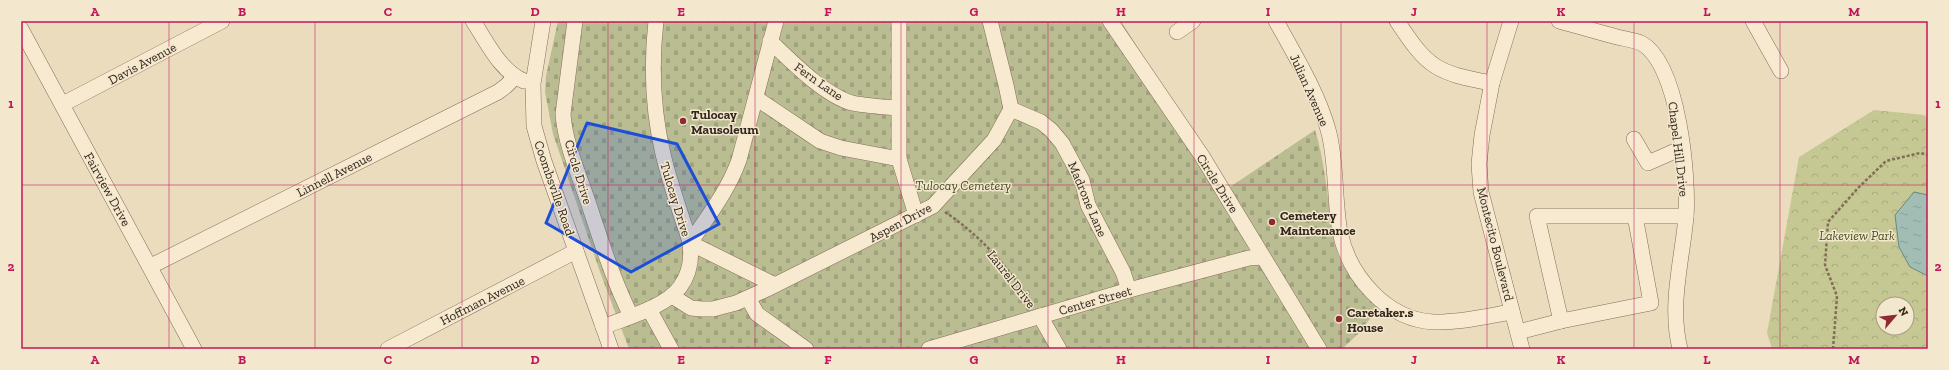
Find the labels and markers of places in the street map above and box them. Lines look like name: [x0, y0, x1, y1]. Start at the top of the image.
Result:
place label: Tulocay Mausoleum: [691, 107, 759, 137]
marker: Tulocay Mausoleum: [678, 116, 688, 126]
place label: Cemetery Maintenance: [1280, 208, 1356, 238]
marker: Cemetery Maintenance: [1267, 217, 1277, 227]
place label: Caretaker.s House: [1347, 305, 1413, 335]
marker: Caretaker.s House: [1334, 314, 1344, 324]

